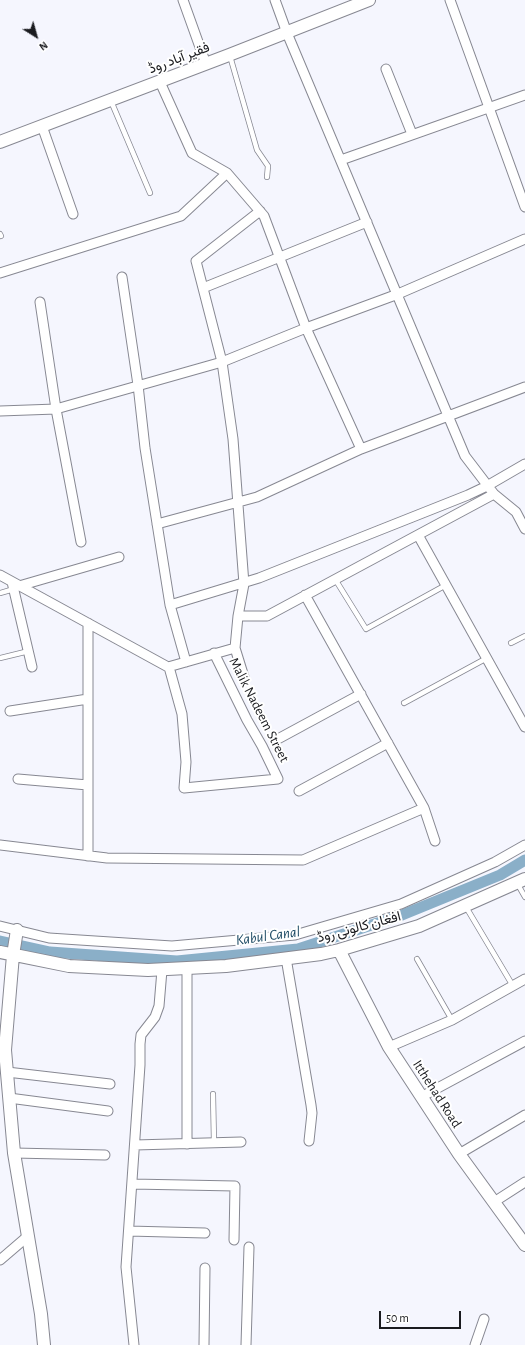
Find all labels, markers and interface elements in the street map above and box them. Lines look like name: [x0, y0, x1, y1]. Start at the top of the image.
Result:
north arrow: [16, 16, 56, 56]
text: N: [37, 39, 50, 53]
street label: فقیر آباد روڈ: [146, 39, 212, 77]
street label: Malik Nadeem Street: [225, 655, 293, 765]
street label: افغان کالونی روڈ: [315, 908, 403, 946]
water label: Kabul Canal: [235, 923, 301, 949]
street label: Itthehad Road: [409, 1057, 465, 1131]
scale bar: [381, 1303, 463, 1329]
text: 50 m: [386, 1312, 409, 1324]

